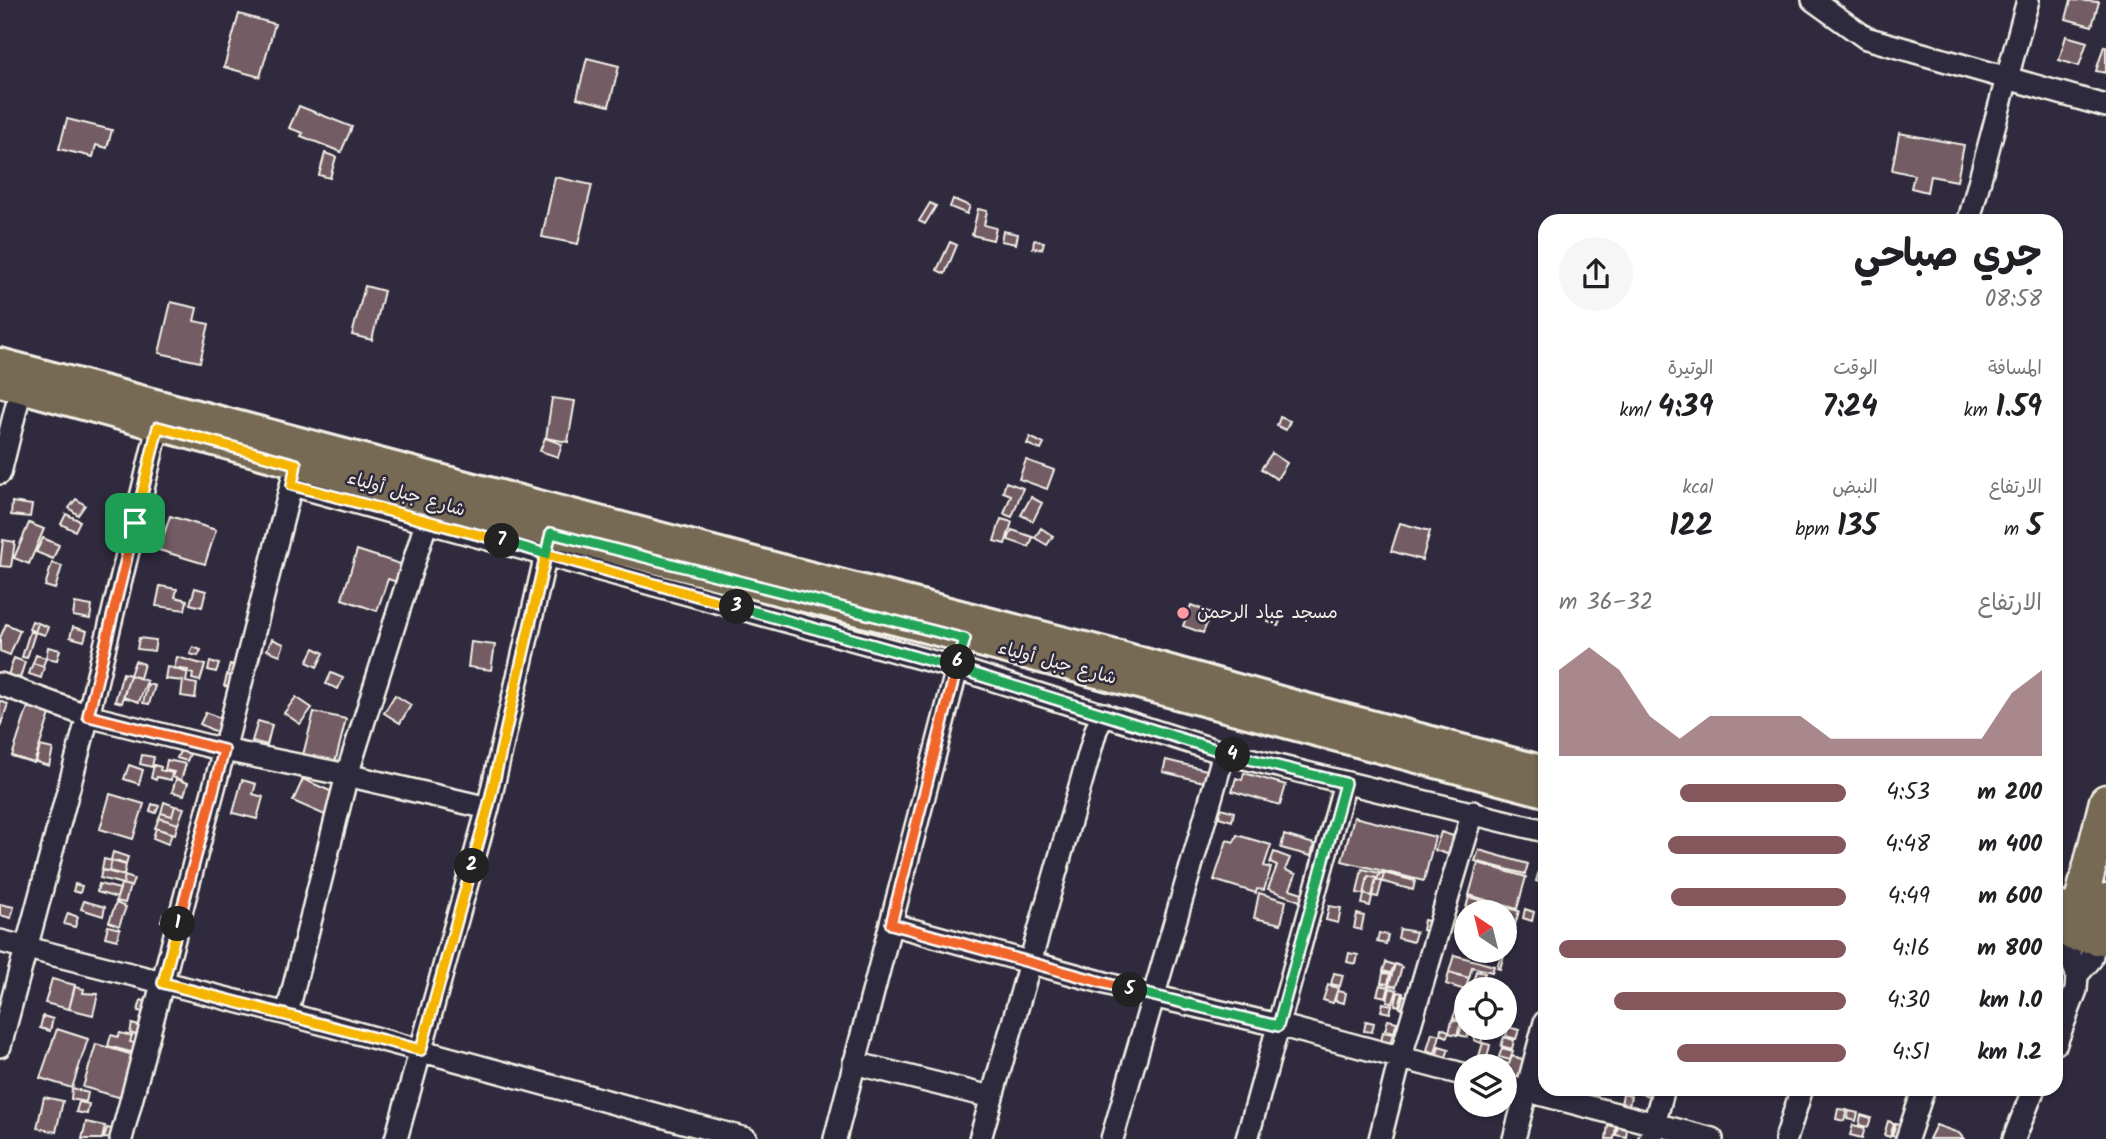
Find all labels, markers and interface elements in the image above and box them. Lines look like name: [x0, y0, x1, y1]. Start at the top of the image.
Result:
text: جري صباحي: [1854, 226, 2042, 286]
button: share: [1559, 237, 1633, 311]
text: 08:58: [1985, 282, 2042, 318]
text: الوتيرة: [1667, 354, 1713, 384]
text: الوقت: [1833, 354, 1878, 384]
text: المسافة: [1988, 354, 2042, 384]
text: 4:39: [1658, 384, 1713, 432]
text: 7:24: [1822, 384, 1878, 432]
text: 1.59: [1995, 384, 2042, 432]
text: /km: [1620, 396, 1658, 426]
text: km: [1964, 396, 1995, 426]
street label: شارع جبل أولياء: [343, 464, 469, 526]
text: kcal: [1682, 473, 1713, 503]
text: النبض: [1832, 473, 1878, 503]
text: الارتفاع: [1989, 473, 2042, 503]
pin: [105, 493, 165, 553]
text: 122: [1669, 503, 1713, 551]
text: 135: [1837, 503, 1878, 551]
text: 5: [2027, 503, 2042, 551]
icon: arrive: [116, 504, 154, 542]
text: bpm: [1795, 515, 1837, 545]
text: m: [2004, 515, 2027, 545]
pin: 7: [484, 524, 520, 558]
text: 7: [497, 525, 506, 555]
text: 32–36 m: [1559, 585, 1653, 621]
text: الارتفاع: [1978, 586, 2042, 622]
pin: 3: [720, 590, 754, 624]
text: 3: [731, 591, 742, 621]
place label: مسجد عباد الرحمن: [1197, 599, 1338, 628]
marker: مسجد عباد الرحمن: [1175, 605, 1191, 621]
street label: شارع جبل أولياء: [994, 634, 1120, 694]
pin: 6: [940, 644, 976, 680]
text: 6: [952, 646, 963, 676]
pin: 4: [1216, 738, 1250, 772]
text: 4: [1227, 739, 1238, 769]
text: 4:53: [1886, 775, 1930, 811]
text: 200 m: [1977, 775, 2042, 811]
text: 4:48: [1885, 827, 1930, 863]
text: 400 m: [1978, 827, 2042, 863]
pin: 2: [454, 848, 490, 884]
text: 2: [466, 850, 477, 880]
text: 4:49: [1888, 879, 1930, 915]
text: 600 m: [1978, 879, 2042, 915]
north arrow: [1454, 900, 1517, 962]
map controls: [1454, 900, 1517, 1117]
pin: 1: [160, 906, 196, 942]
text: 1: [175, 908, 180, 938]
text: 4:16: [1892, 931, 1930, 967]
text: 800 m: [1977, 931, 2042, 967]
pin: 5: [1112, 972, 1148, 1007]
text: 5: [1125, 974, 1134, 1004]
button: locate: [1454, 977, 1517, 1040]
text: 4:30: [1887, 983, 1930, 1019]
text: 1.0 km: [1979, 983, 2042, 1019]
text: 4:51: [1892, 1035, 1930, 1071]
text: 1.2 km: [1977, 1035, 2042, 1071]
button: layers: [1454, 1054, 1517, 1117]

